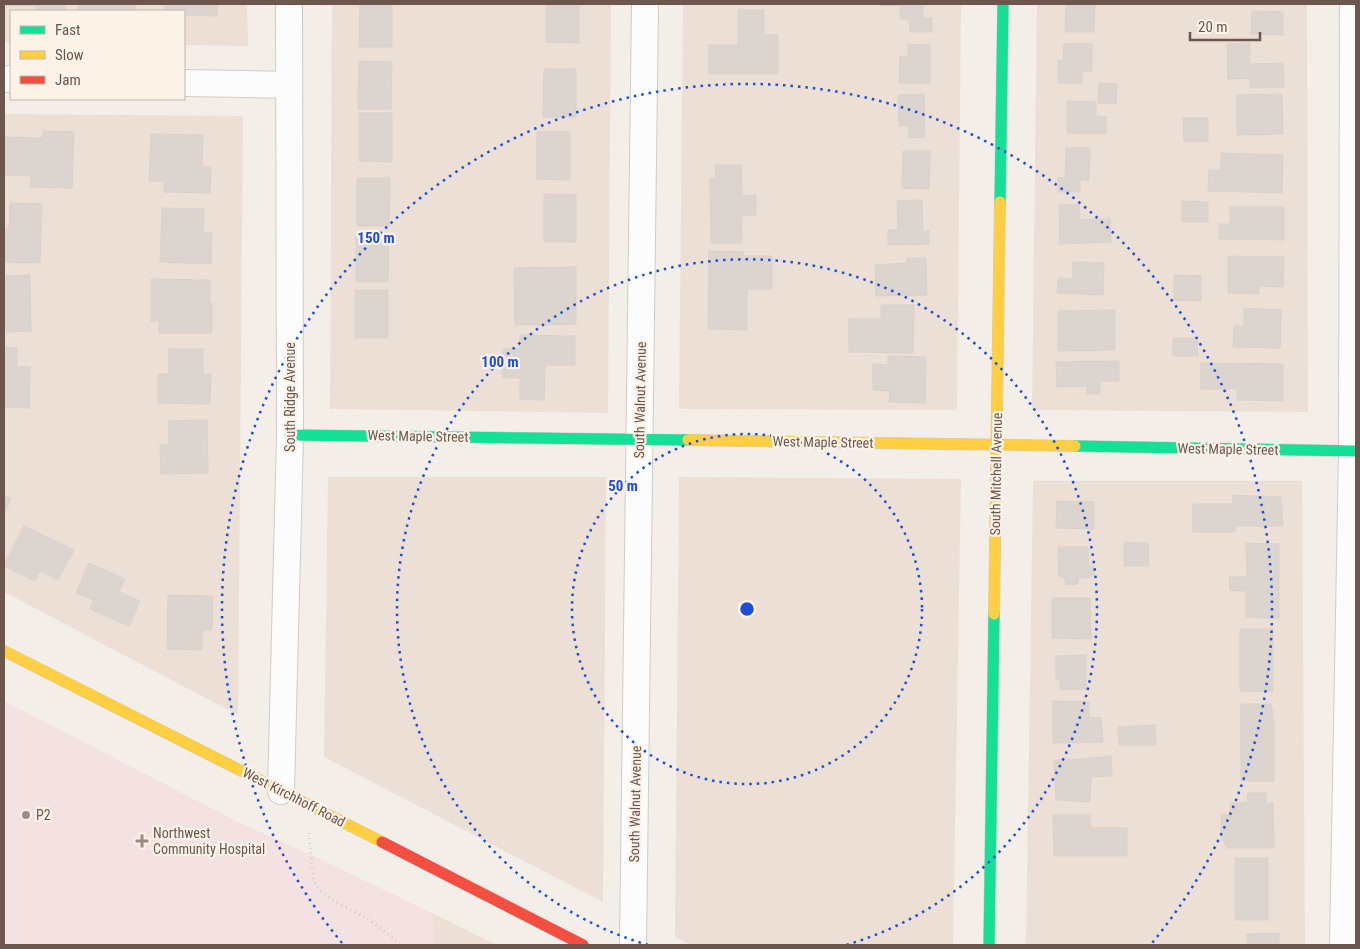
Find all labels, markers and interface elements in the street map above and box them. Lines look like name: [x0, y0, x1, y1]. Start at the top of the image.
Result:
legend: [10, 10, 185, 100]
scale bar: [1190, 10, 1260, 42]
text: 20 m: [1198, 18, 1228, 36]
text: Fast: [55, 21, 80, 39]
text: Slow: [55, 46, 84, 64]
text: Jam: [55, 71, 81, 89]
text: 150 m: [357, 229, 395, 247]
street label: South Walnut Avenue: [631, 341, 649, 459]
street label: South Ridge Avenue: [282, 342, 298, 452]
text: 100 m: [481, 353, 519, 371]
street label: South Mitchell Avenue: [987, 412, 1005, 536]
street label: West Maple Street: [368, 427, 468, 445]
street label: West Maple Street: [773, 433, 873, 451]
street label: West Maple Street: [1178, 440, 1278, 458]
text: 50 m: [608, 477, 638, 495]
centre of rings: [738, 600, 756, 618]
street label: South Walnut Avenue: [626, 745, 644, 863]
street label: West Kirchhoff Road: [240, 764, 348, 830]
place label: P2: [36, 807, 51, 823]
marker: P2: [20, 809, 32, 821]
place label: Northwest Community Hospital: [153, 825, 265, 857]
marker: Northwest Community Hospital: [135, 834, 149, 848]

